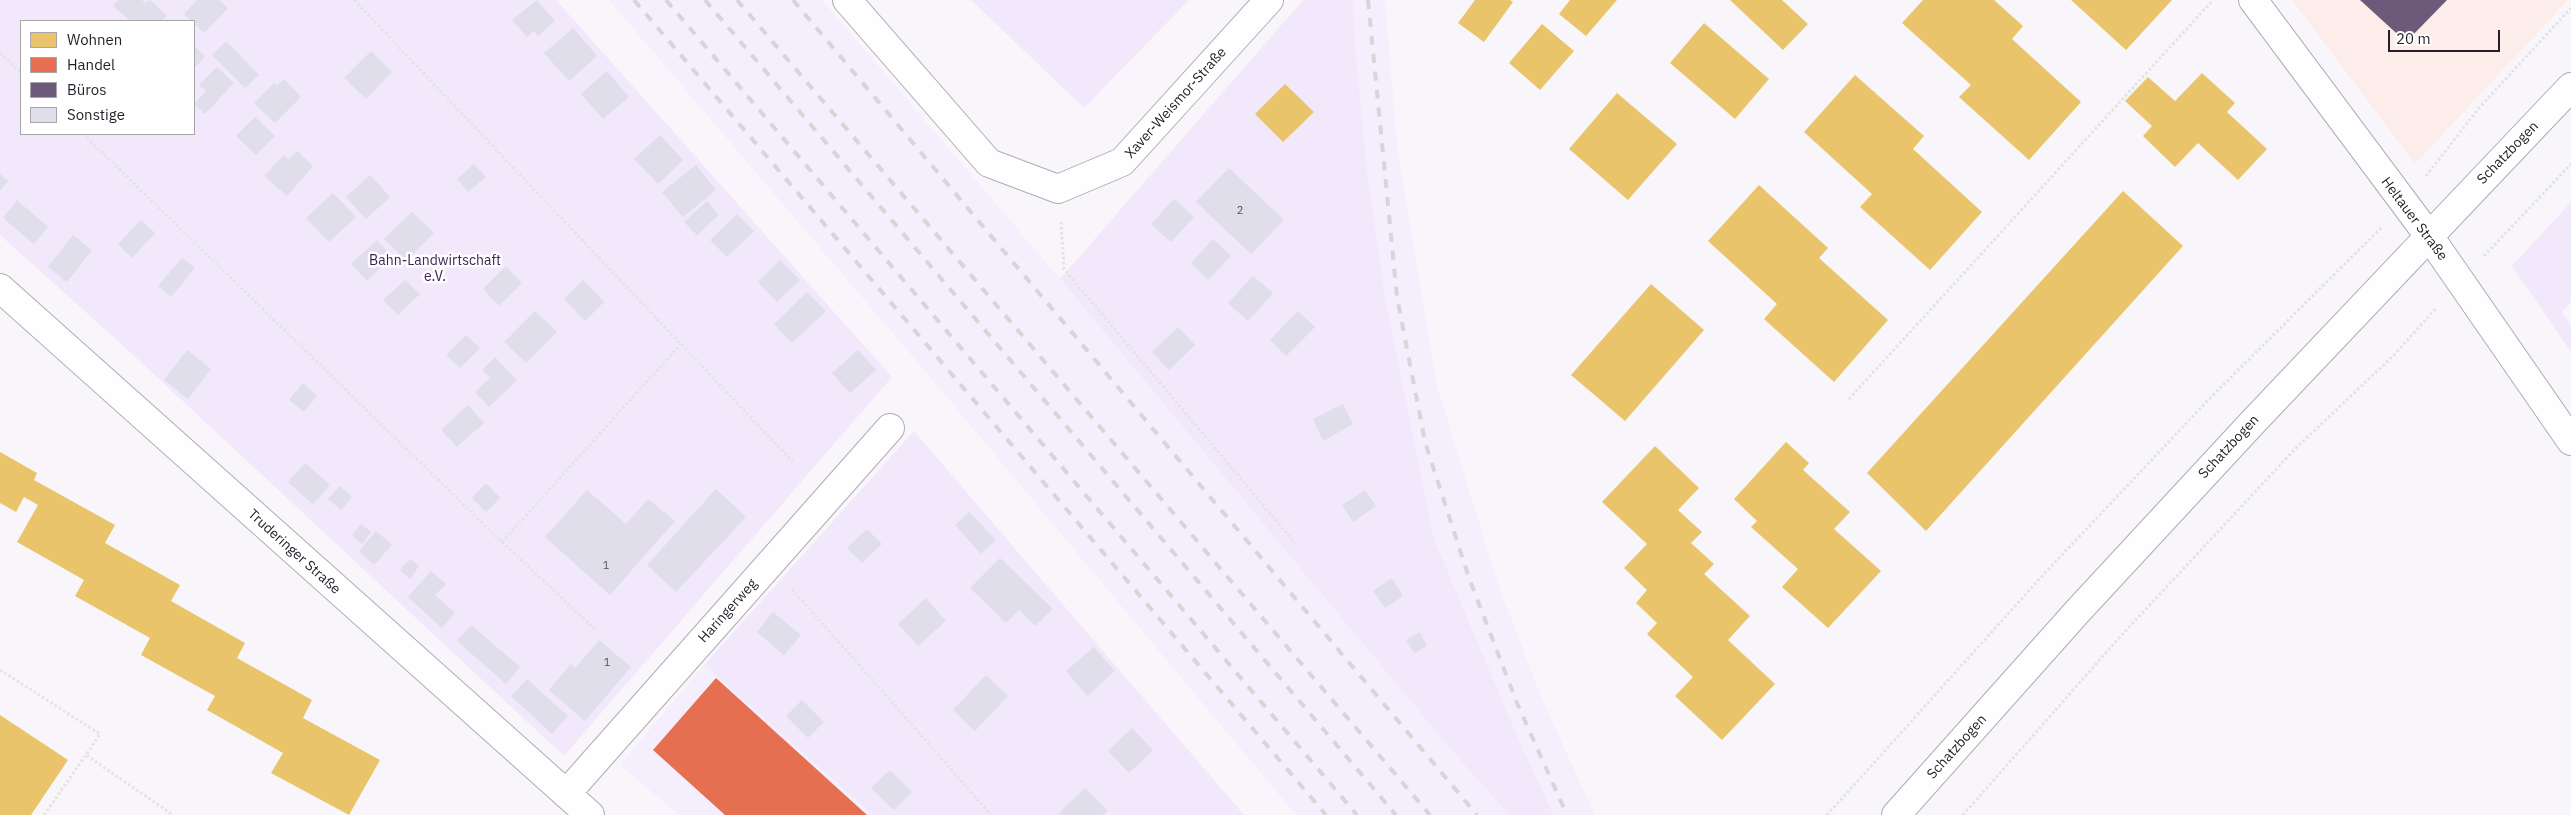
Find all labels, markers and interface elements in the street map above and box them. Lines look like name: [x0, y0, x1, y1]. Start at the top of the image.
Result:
legend: [20, 20, 195, 135]
scale bar: [2391, 20, 2504, 52]
text: 20 m: [2396, 29, 2431, 48]
text: Wohnen: [67, 30, 122, 49]
street label: Xaver-Weismor-Straße: [1122, 44, 1230, 162]
text: Handel: [67, 55, 115, 74]
text: Büros: [67, 80, 106, 99]
text: Sonstige: [67, 105, 125, 124]
street label: Schatzbogen: [2474, 118, 2542, 188]
street label: Heltauer Straße: [2377, 174, 2451, 264]
house number: 2: [1237, 204, 1243, 218]
park label: Bahn-Landwirtschaft e.V.: [369, 253, 501, 286]
street label: Schatzbogen: [2195, 412, 2263, 482]
street label: Truderinger Straße: [244, 506, 344, 598]
house number: 1: [603, 559, 609, 573]
street label: Haringerweg: [695, 576, 761, 646]
house number: 1: [604, 656, 610, 670]
street label: Schatzbogen: [1924, 711, 1990, 783]

